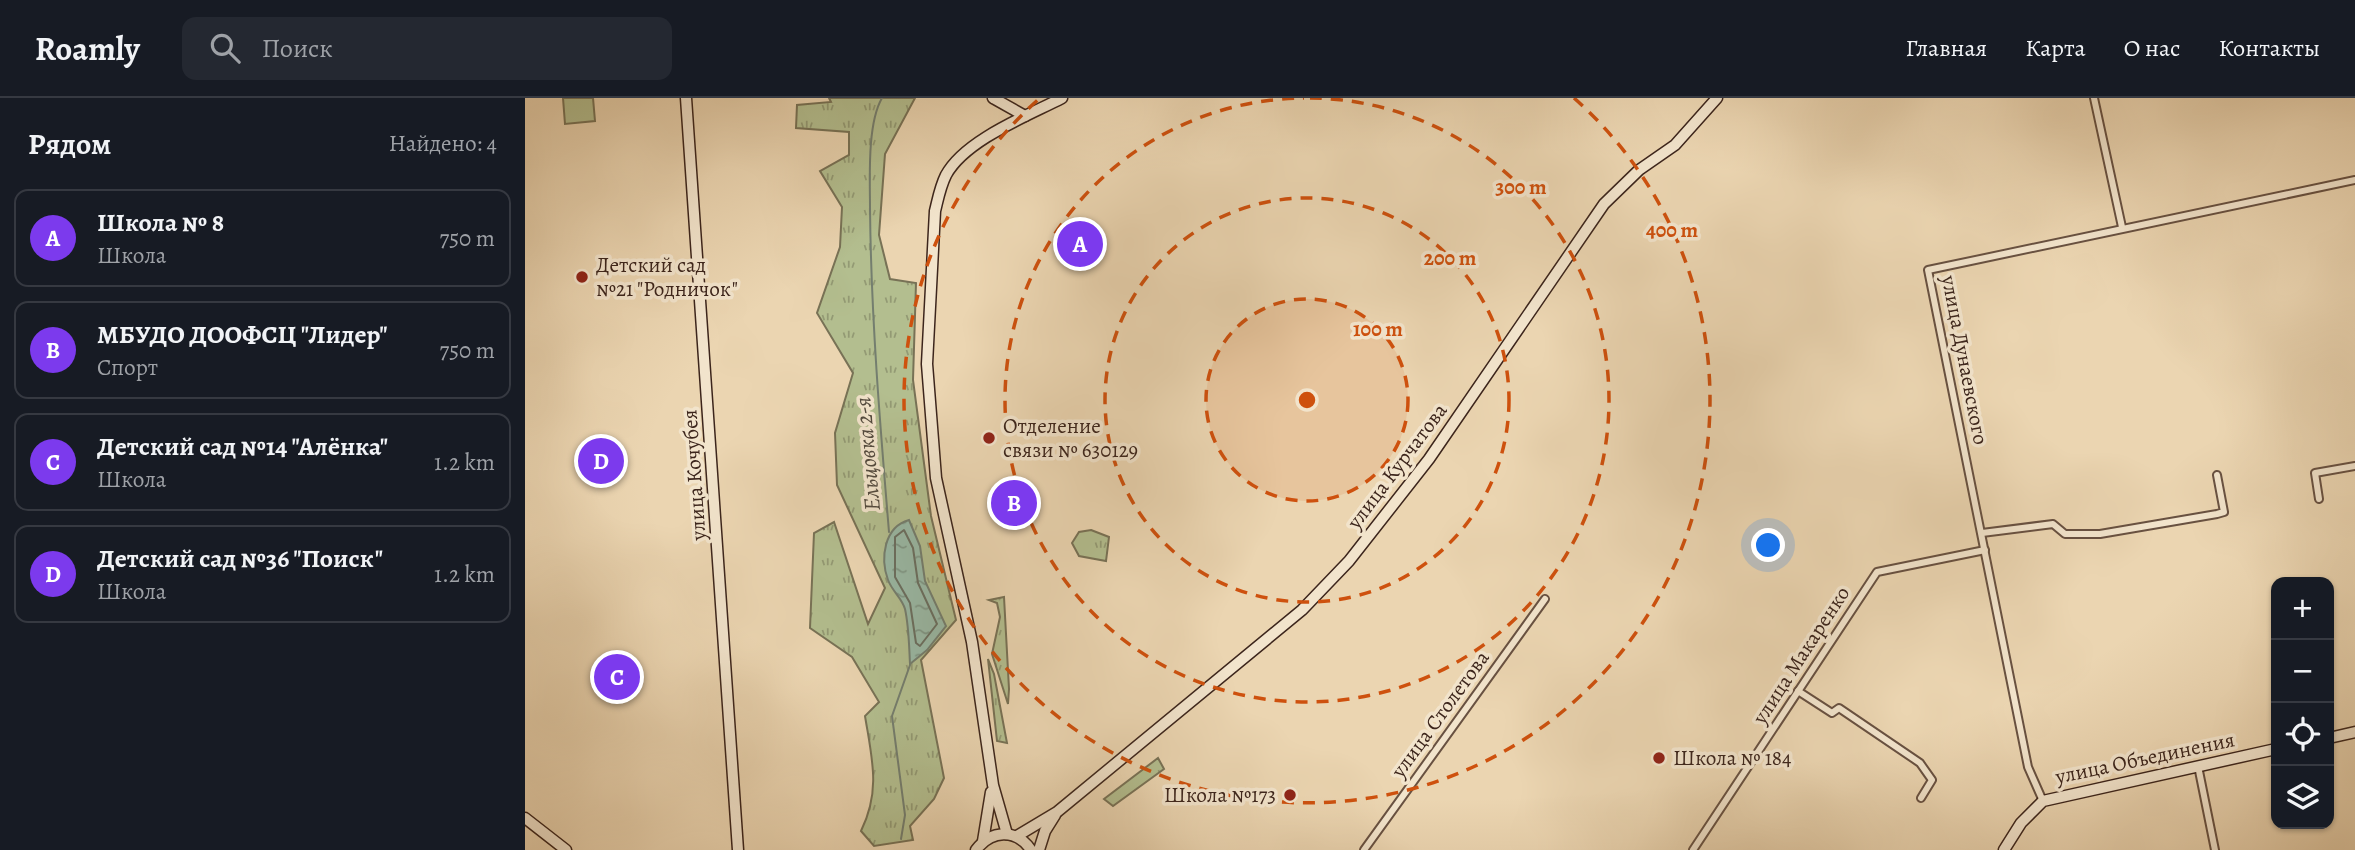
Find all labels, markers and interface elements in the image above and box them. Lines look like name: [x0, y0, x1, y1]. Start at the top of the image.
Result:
search box: [182, 17, 672, 80]
text: Roamly: [35, 26, 140, 71]
icon: search: [206, 29, 244, 67]
text: Поиск: [262, 31, 333, 66]
text: Главная: [1906, 32, 1987, 64]
text: Карта: [2025, 32, 2086, 64]
text: О нас: [2124, 32, 2180, 64]
text: Контакты: [2218, 32, 2320, 64]
text: Рядом: [28, 124, 111, 164]
text: Найдено: 4: [389, 128, 497, 159]
text: 300 m: [1495, 173, 1547, 201]
text: Школа № 8: [97, 205, 224, 240]
text: 400 m: [1646, 216, 1699, 244]
pin: A: [1057, 218, 1103, 270]
text: A: [46, 223, 60, 254]
text: 750 m: [440, 223, 495, 254]
text: Школа: [97, 240, 166, 271]
text: 200 m: [1424, 244, 1477, 272]
place label: Детский сад №21 "Родничок": [596, 251, 738, 303]
marker: Детский сад №21 "Родничок": [574, 269, 590, 285]
street label: улица Дунаевского: [1935, 272, 1995, 447]
text: 100 m: [1353, 315, 1403, 343]
text: МБУДО ДООФСЦ "Лидер": [97, 317, 388, 352]
text: B: [46, 335, 60, 366]
text: 750 m: [440, 335, 495, 366]
text: Спорт: [97, 352, 158, 383]
centre of rings: [1295, 388, 1319, 412]
water label: Ельцовка 2-я: [847, 396, 888, 512]
street label: улица Курчатова: [1340, 397, 1454, 535]
street label: улица Кочубея: [675, 409, 713, 542]
place label: Отделение связи № 630129: [1003, 412, 1138, 464]
text: Детский сад №14 "Алёнка": [97, 429, 388, 464]
marker: Отделение связи № 630129: [981, 430, 997, 446]
pin: D: [578, 435, 624, 487]
text: C: [46, 447, 60, 478]
text: 1.2 km: [434, 447, 495, 478]
text: Школа: [97, 464, 166, 495]
pin: B: [991, 477, 1037, 529]
your location: [1751, 528, 1785, 562]
text: Детский сад №36 "Поиск": [97, 541, 383, 576]
text: D: [45, 559, 61, 590]
text: 1.2 km: [434, 559, 495, 590]
text: Школа: [97, 576, 166, 607]
map controls: [2271, 577, 2334, 829]
button: +: [2271, 577, 2334, 640]
street label: улица Макаренко: [1745, 581, 1856, 730]
button: −: [2271, 640, 2334, 703]
street label: улица Столетова: [1384, 645, 1496, 784]
pin: C: [594, 651, 640, 703]
button: locate: [2271, 703, 2334, 766]
street label: улица Объединения: [2052, 725, 2237, 791]
place label: Школа № 184: [1673, 744, 1792, 772]
marker: Школа № 184: [1651, 750, 1667, 766]
button: layers: [2271, 766, 2334, 829]
place label: Школа №173: [1164, 781, 1276, 809]
marker: Школа №173: [1282, 787, 1298, 803]

